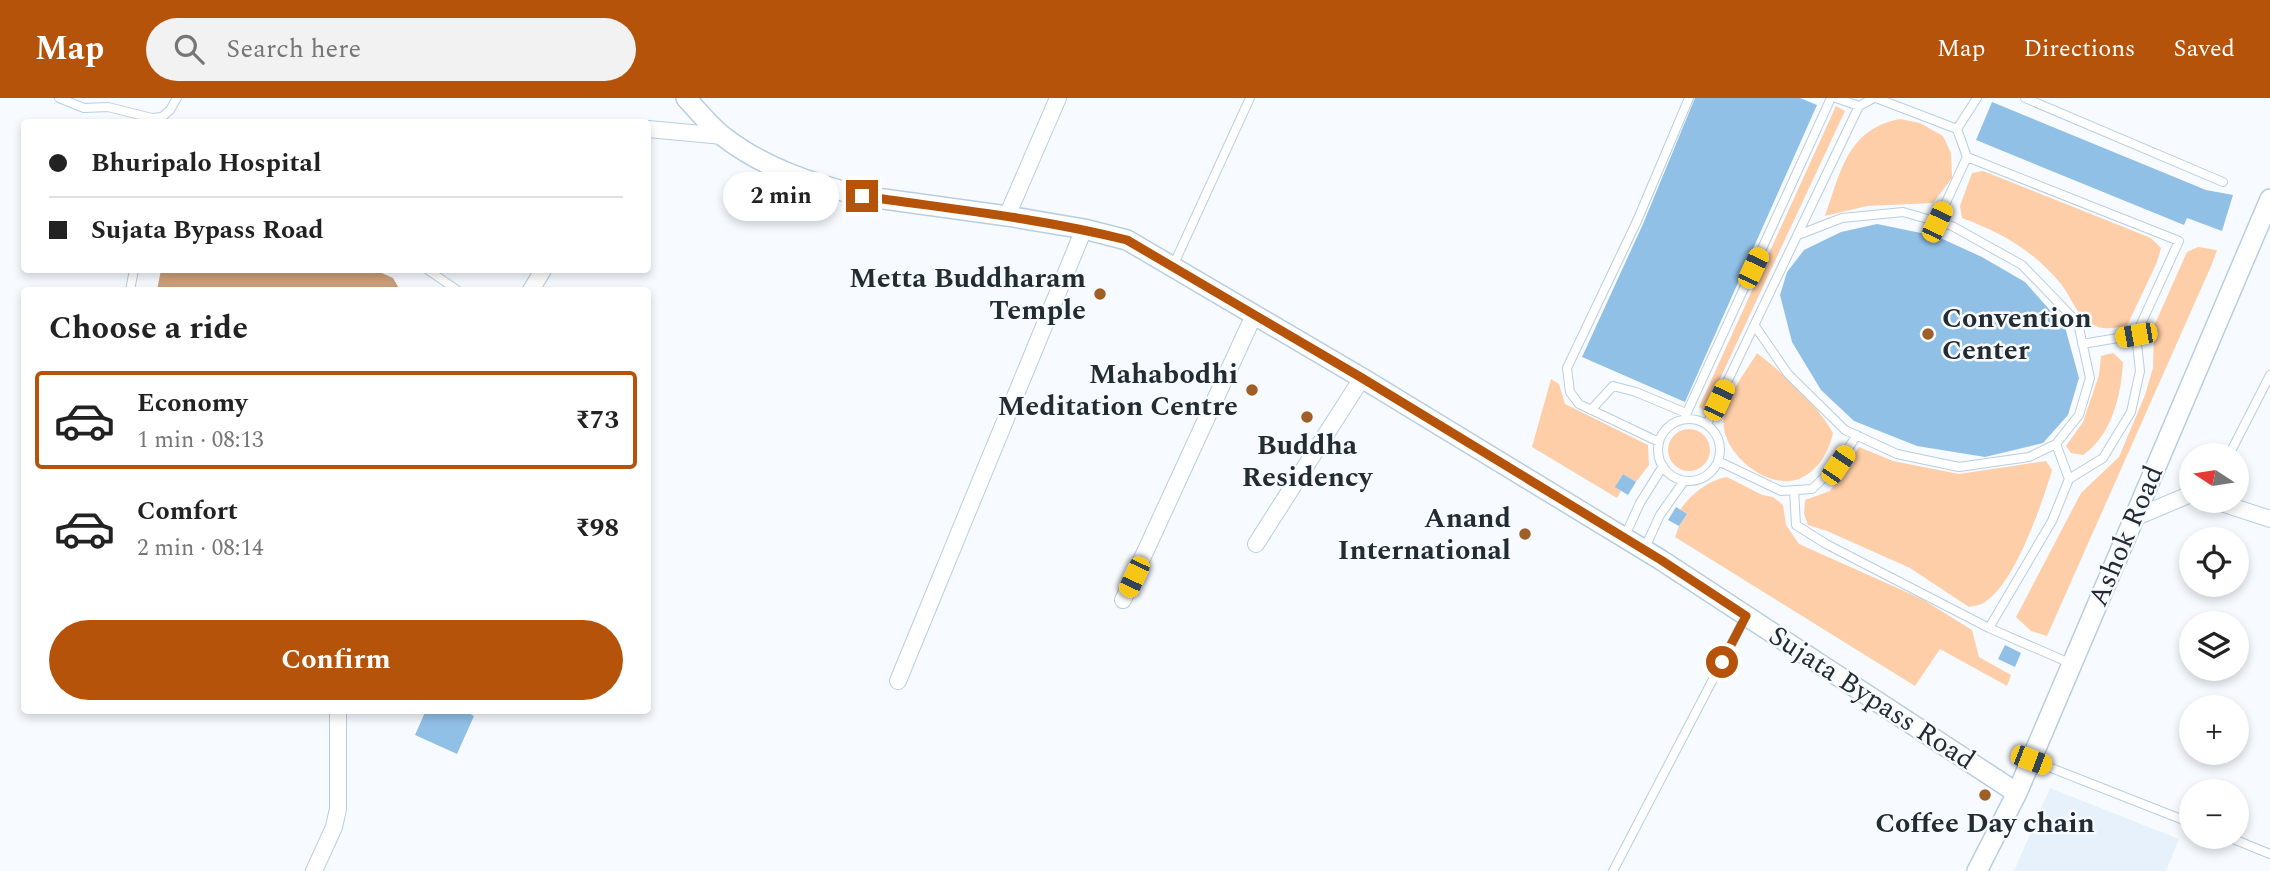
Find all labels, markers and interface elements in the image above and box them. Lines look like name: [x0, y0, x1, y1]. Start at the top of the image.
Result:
search box: [146, 18, 636, 81]
text: Map: [35, 24, 104, 74]
text: Search here: [226, 29, 361, 69]
icon: search: [170, 30, 208, 68]
text: Map: [1937, 31, 1985, 67]
text: Directions: [2023, 31, 2135, 67]
text: Saved: [2173, 31, 2235, 67]
text: Bhuripalo Hospital: [91, 143, 321, 183]
callout: 2 min: [722, 172, 838, 220]
text: 2 min: [750, 179, 812, 214]
route end: [846, 180, 878, 212]
car: [1919, 199, 1956, 245]
text: Sujata Bypass Road: [91, 210, 324, 250]
car: [1735, 245, 1772, 291]
place label: Metta Buddharam Temple: [849, 257, 1086, 332]
marker: Metta Buddharam Temple: [1092, 286, 1108, 302]
place label: Convention Center: [1942, 297, 2092, 372]
text: Choose a ride: [49, 304, 248, 353]
car: [2114, 321, 2159, 349]
marker: Convention Center: [1920, 326, 1936, 342]
place label: Mahabodhi Meditation Centre: [997, 353, 1238, 428]
car: [1701, 377, 1738, 423]
marker: Mahabodhi Meditation Centre: [1244, 382, 1260, 398]
text: Economy: [137, 383, 247, 423]
icon: car: [53, 389, 116, 452]
text: ₹73: [575, 400, 619, 440]
marker: Buddha Residency: [1299, 409, 1315, 425]
text: 1 min · 08:13: [137, 423, 264, 458]
place label: Buddha Residency: [1242, 424, 1374, 499]
car: [1818, 442, 1859, 488]
north arrow: [2179, 443, 2249, 513]
map controls: [2179, 443, 2249, 849]
street label: Ashok Road: [2077, 459, 2175, 613]
text: Comfort: [137, 491, 238, 531]
icon: car: [53, 497, 116, 560]
place label: Anand International: [1338, 497, 1511, 572]
text: ₹98: [575, 508, 619, 548]
marker: Anand International: [1517, 526, 1533, 542]
button: locate: [2179, 527, 2249, 597]
text: 2 min · 08:14: [137, 531, 264, 566]
car: [1116, 554, 1153, 600]
button: layers: [2179, 611, 2249, 681]
street label: Sujata Bypass Road: [1760, 615, 1984, 781]
button: Confirm: [49, 620, 623, 700]
route start: [1706, 646, 1738, 678]
button: +: [2179, 695, 2249, 765]
car: [2008, 743, 2055, 777]
button: −: [2179, 779, 2249, 849]
marker: Coffee Day chain: [1977, 787, 1993, 803]
place label: Coffee Day chain: [1875, 802, 2095, 845]

